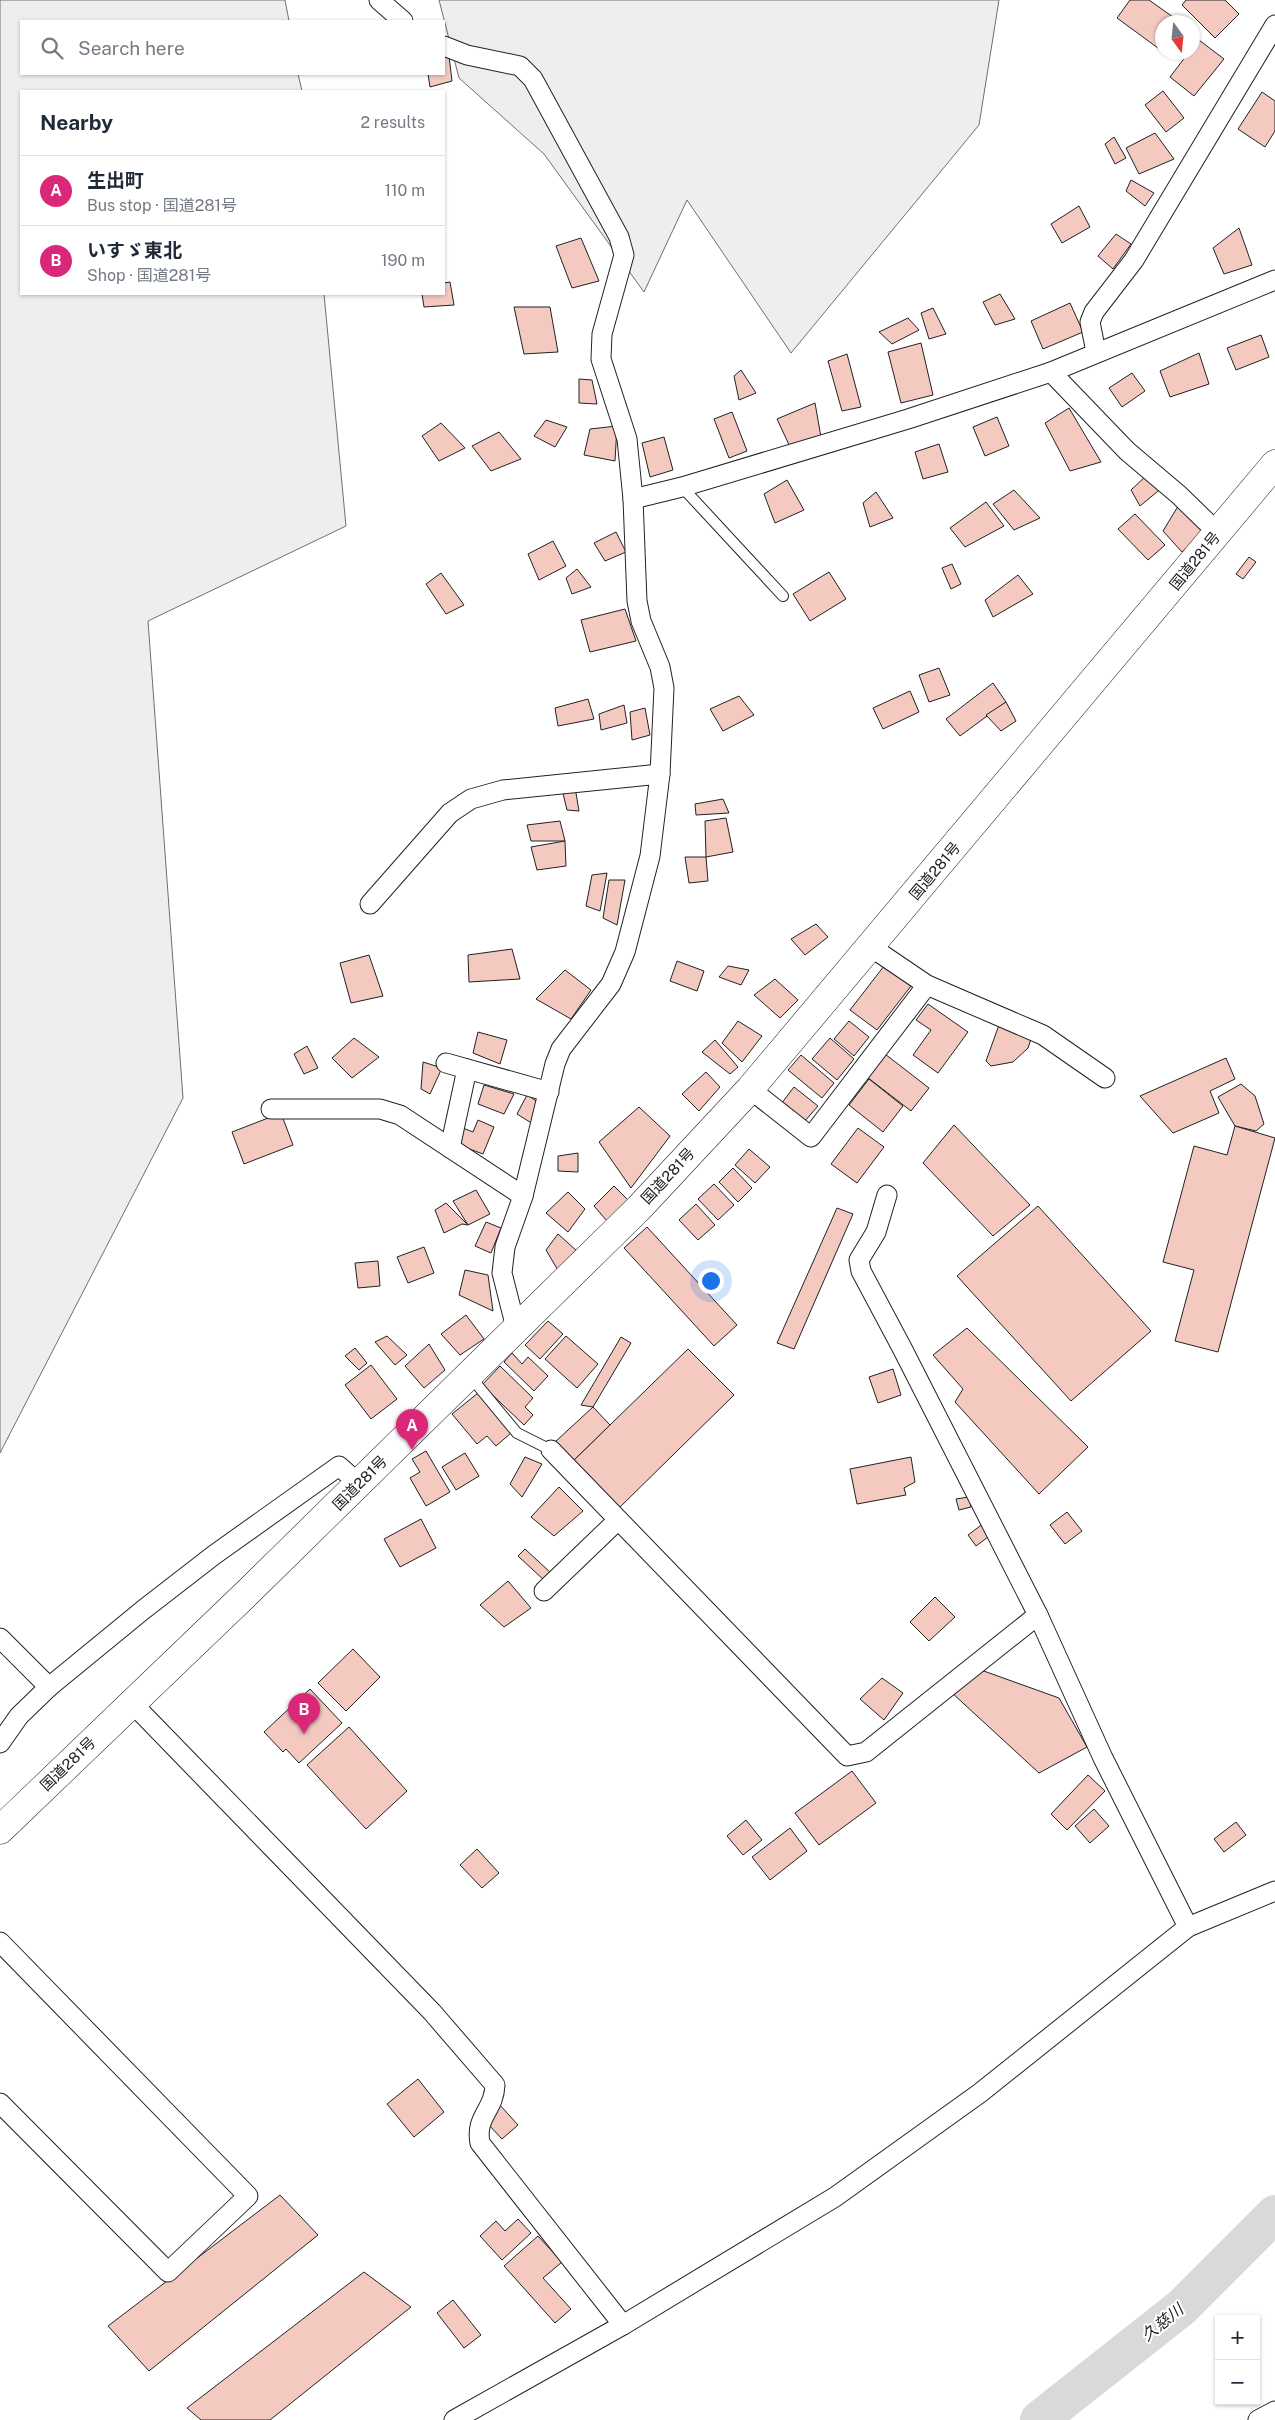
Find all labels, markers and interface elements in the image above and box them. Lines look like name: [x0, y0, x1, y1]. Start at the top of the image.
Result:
north arrow: [1155, 15, 1200, 60]
search box: [20, 20, 445, 75]
icon: search: [38, 34, 66, 62]
text: Search here: [78, 37, 185, 59]
text: Nearby: [40, 110, 113, 135]
text: 2 results: [360, 113, 425, 132]
text: 生出町: [87, 169, 144, 191]
text: A: [50, 181, 62, 200]
text: 110 m: [384, 181, 425, 200]
text: Bus stop · 国道281号: [87, 196, 237, 215]
text: いすゞ東北: [87, 239, 182, 261]
text: B: [51, 251, 61, 270]
text: 190 m: [381, 251, 425, 270]
text: Shop · 国道281号: [87, 266, 211, 285]
street label: 国道281号: [1166, 528, 1223, 593]
street label: 国道281号: [906, 838, 964, 903]
street label: 国道281号: [638, 1144, 698, 1207]
your location: [698, 1268, 724, 1294]
pin: A: [396, 1409, 428, 1450]
street label: 国道281号: [329, 1452, 390, 1513]
pin: B: [288, 1693, 320, 1734]
street label: 国道281号: [37, 1733, 99, 1794]
water label: 久慈川: [1138, 2299, 1188, 2345]
map controls: [1215, 2315, 1260, 2405]
button: +: [1215, 2315, 1260, 2360]
button: −: [1215, 2360, 1260, 2405]

